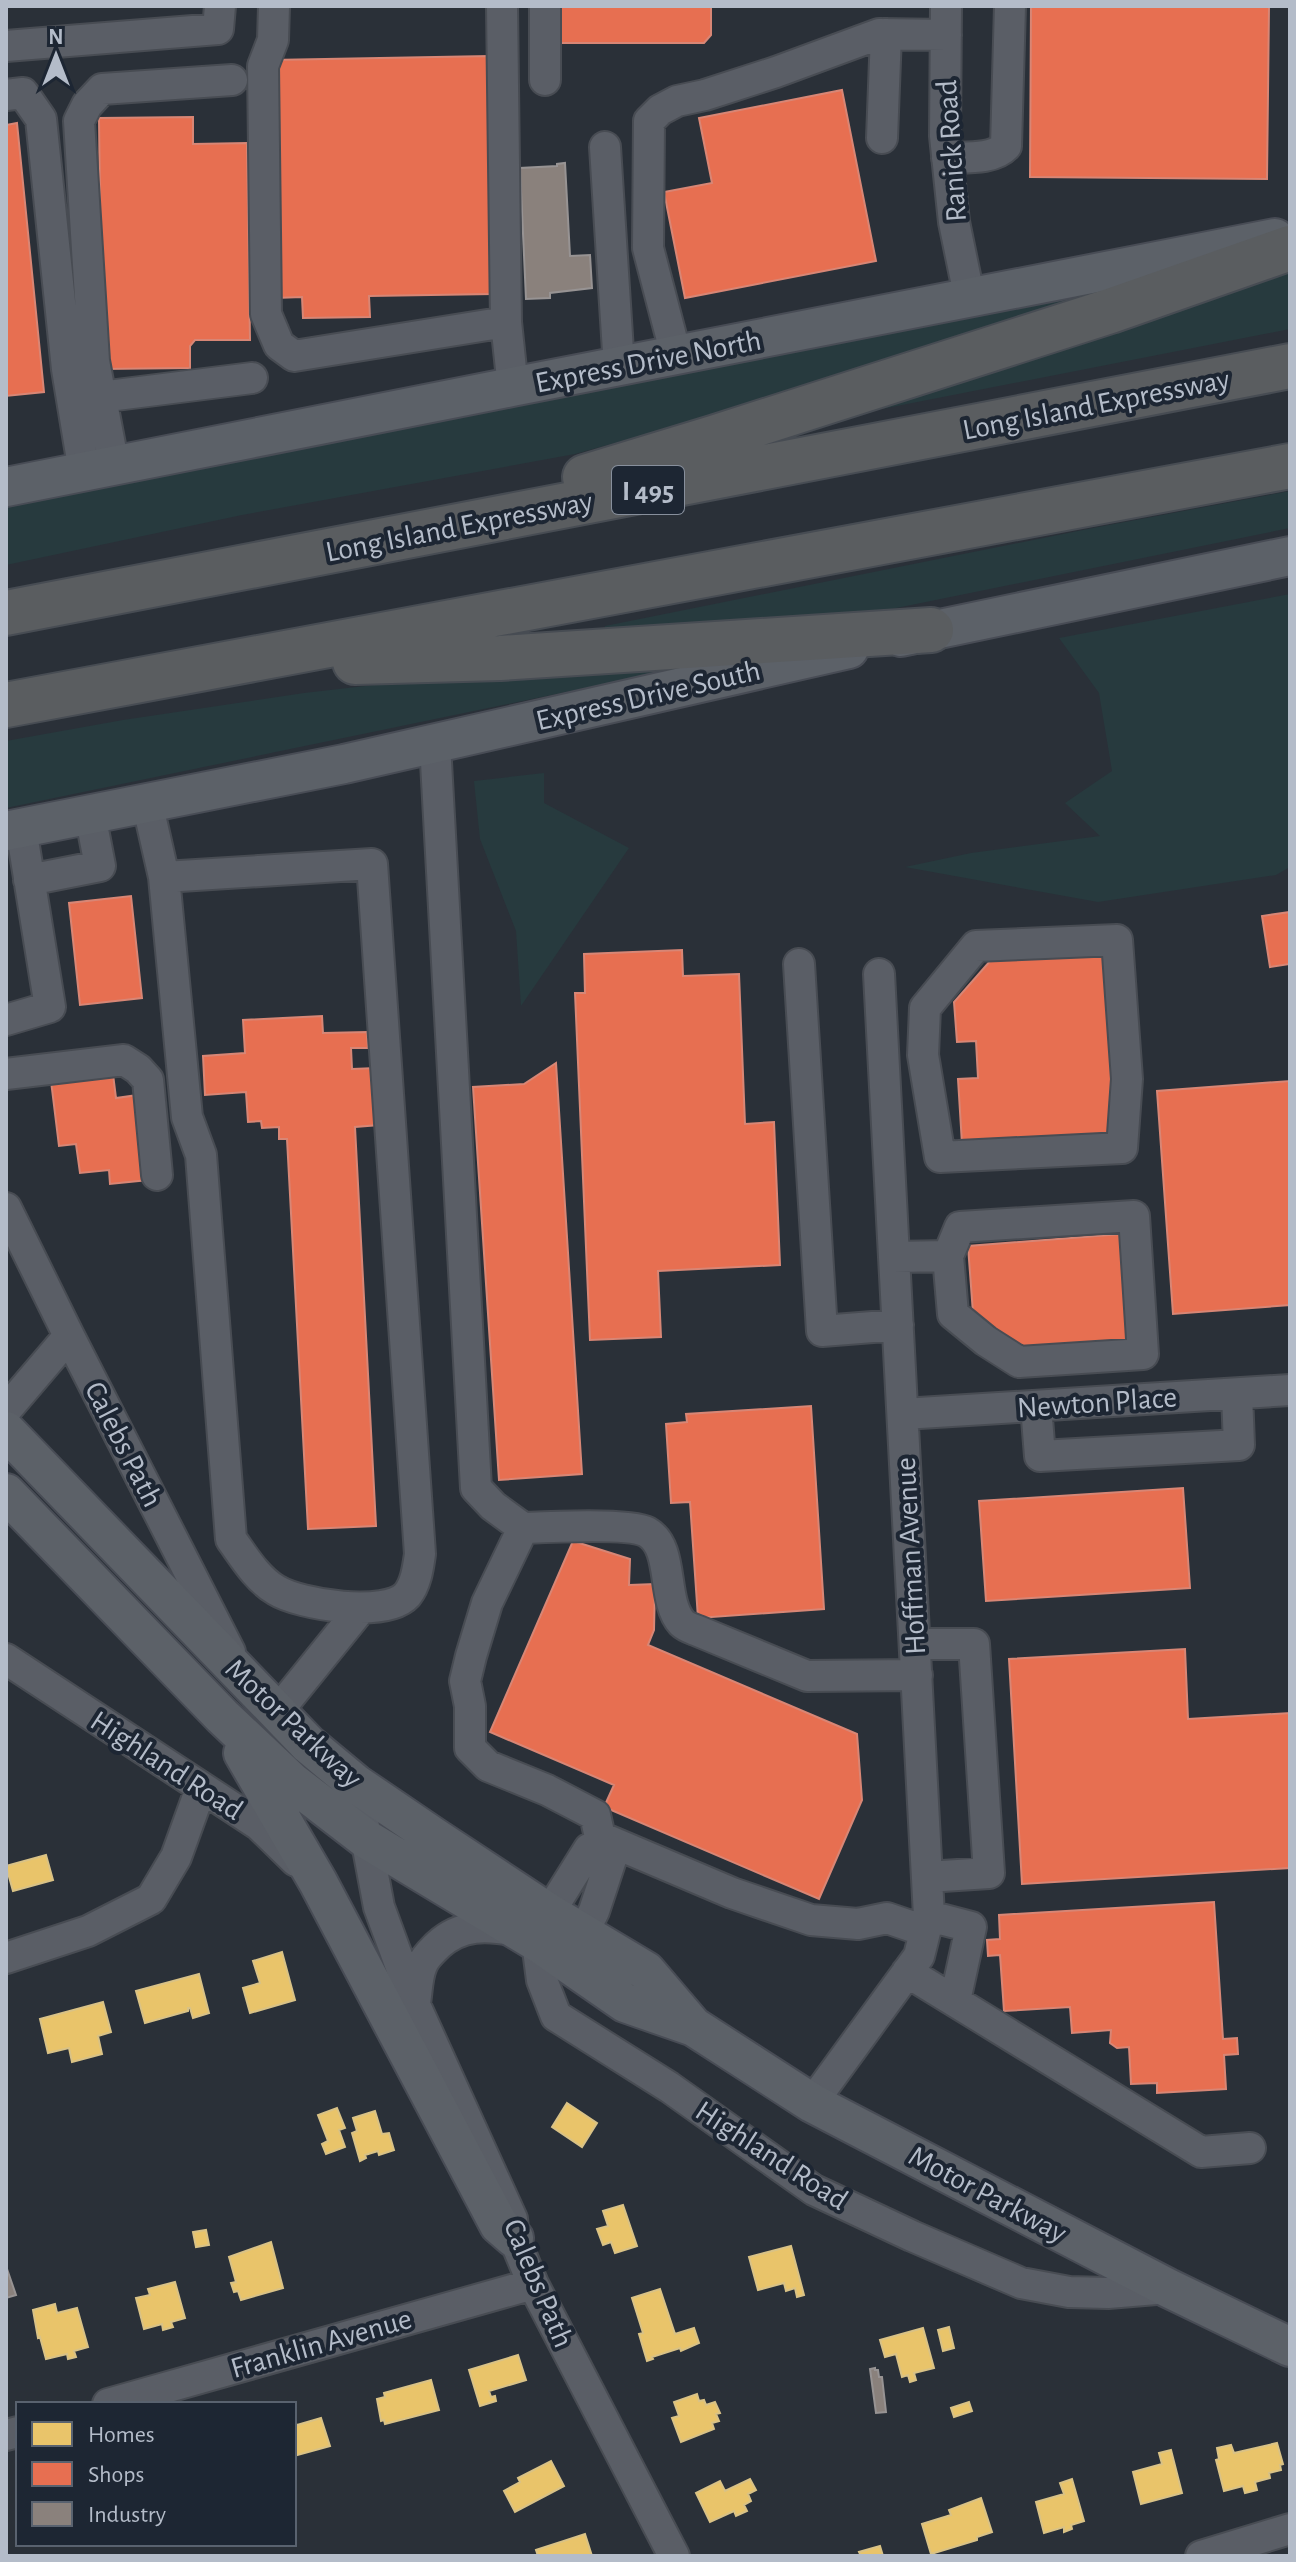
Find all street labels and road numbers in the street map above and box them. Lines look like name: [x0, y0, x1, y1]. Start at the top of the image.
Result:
street label: Ranick Road: [932, 79, 972, 223]
street label: Express Drive North: [533, 325, 764, 399]
street label: Long Island Expressway: [960, 364, 1232, 446]
road number: I 495: [612, 466, 684, 514]
street label: Long Island Expressway: [323, 486, 595, 568]
street label: Express Drive South: [533, 656, 763, 736]
street label: Calebs Path: [79, 1377, 167, 1512]
street label: Newton Place: [1016, 1382, 1178, 1424]
street label: Hoffman Avenue: [891, 1456, 931, 1655]
street label: Motor Parkway: [220, 1653, 367, 1794]
street label: Highland Road: [85, 1706, 248, 1826]
street label: Highland Road: [690, 2096, 853, 2216]
street label: Motor Parkway: [904, 2141, 1071, 2249]
street label: Calebs Path: [498, 2215, 578, 2352]
street label: Franklin Avenue: [227, 2304, 415, 2384]

